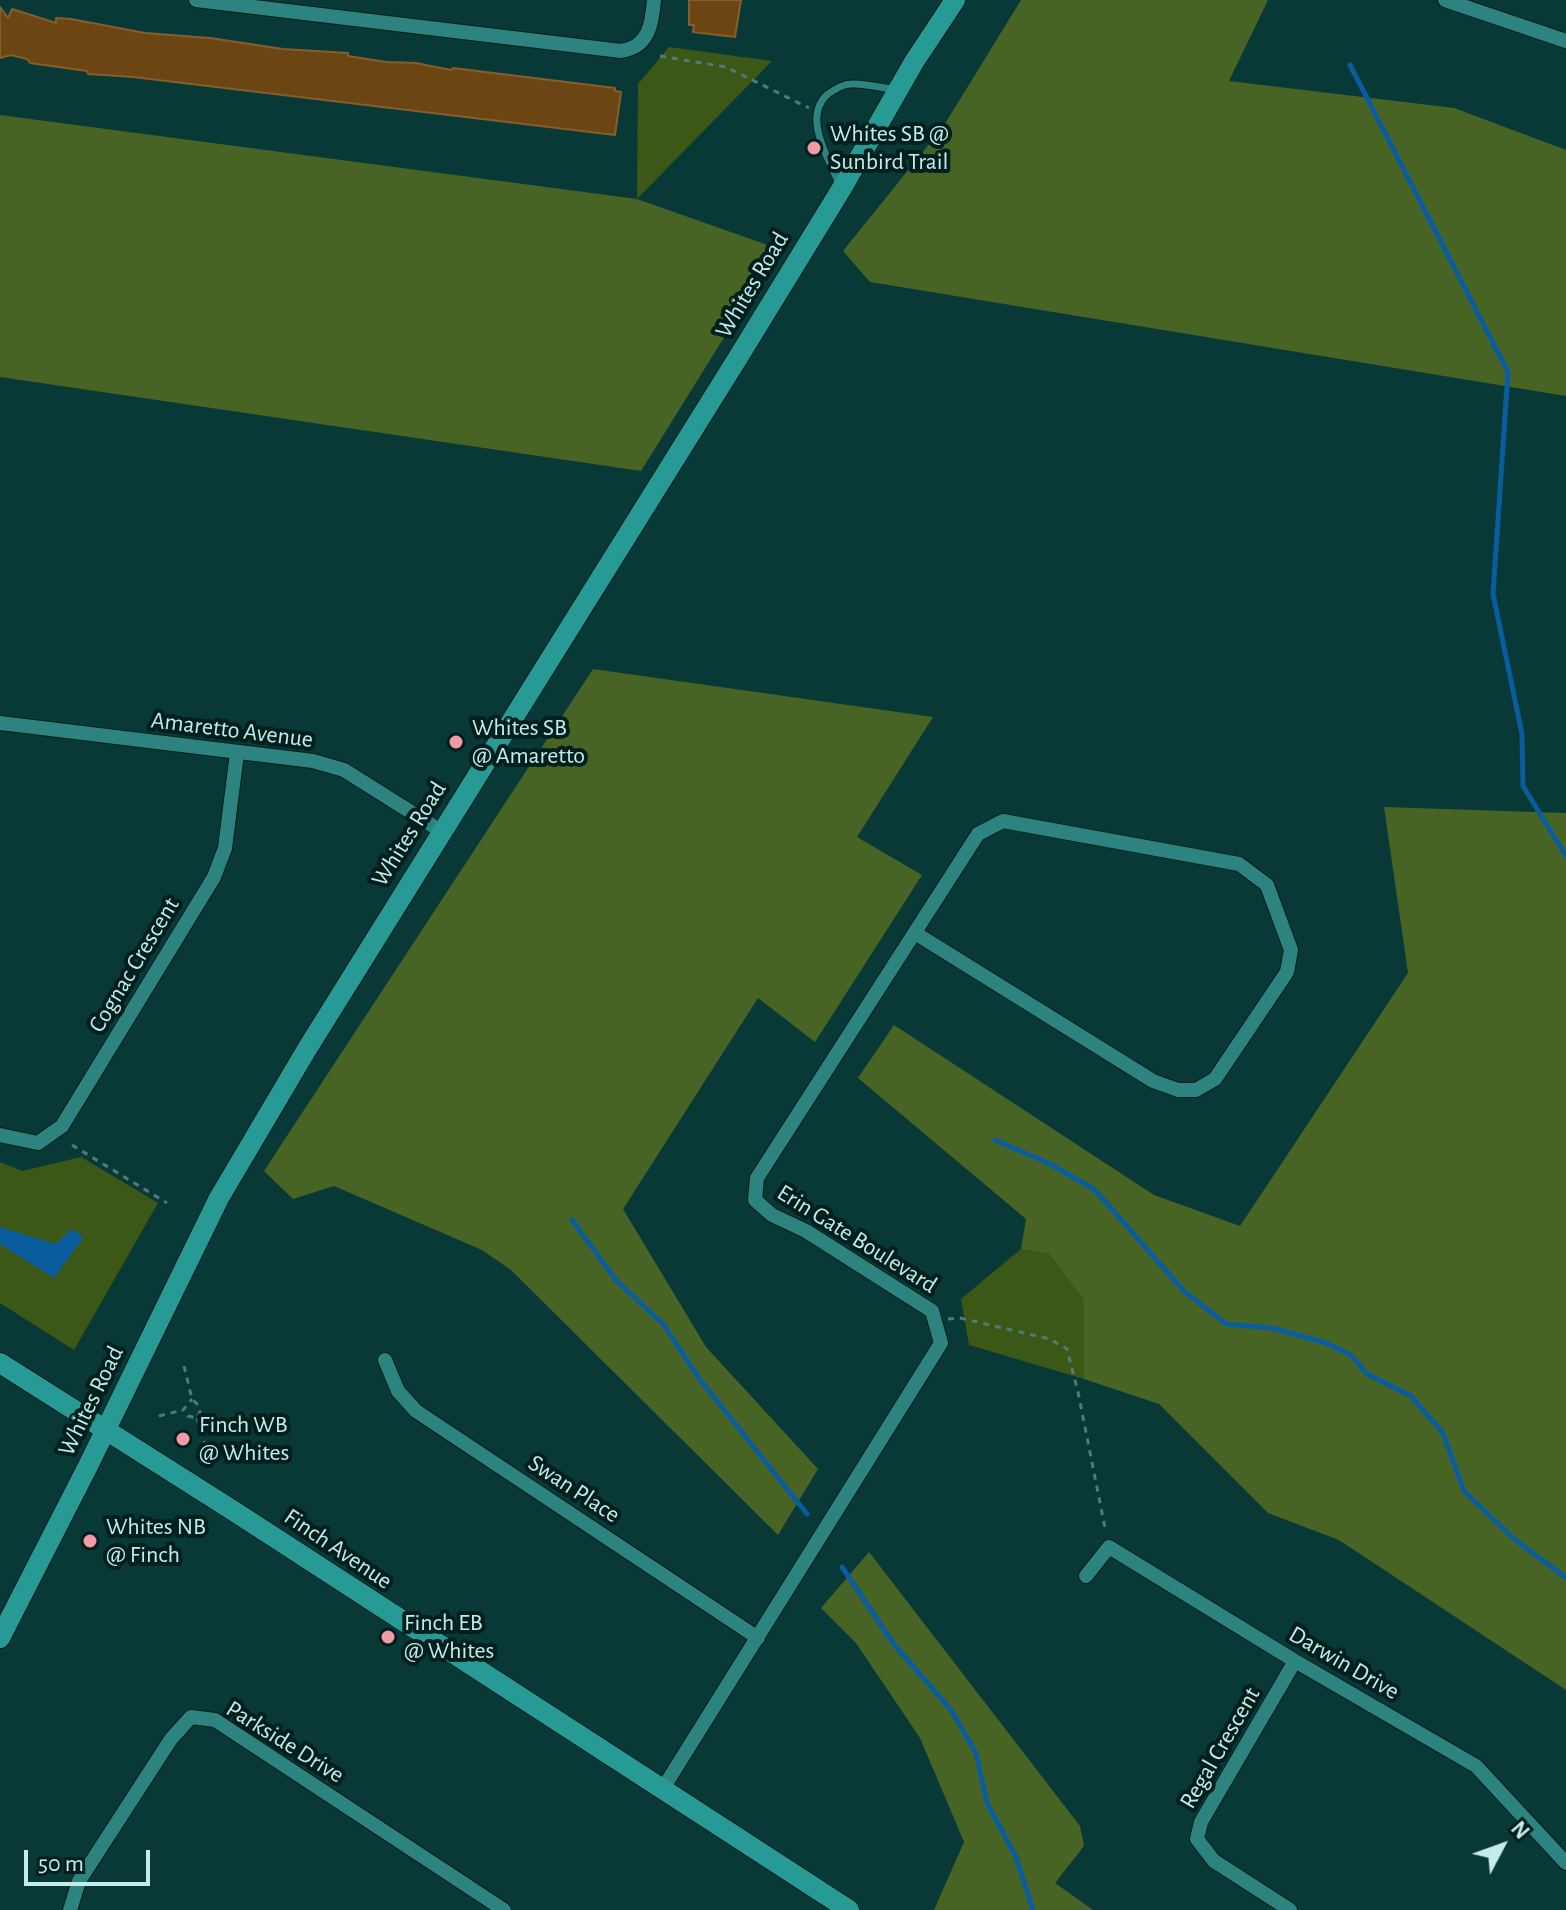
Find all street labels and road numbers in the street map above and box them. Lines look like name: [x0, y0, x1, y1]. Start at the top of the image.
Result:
street label: Whites Road: [709, 227, 795, 343]
street label: Amaretto Avenue: [149, 706, 315, 754]
street label: Whites Road: [365, 776, 453, 892]
street label: Cognac Crescent: [82, 892, 186, 1038]
street label: Erin Gate Boulevard: [772, 1178, 942, 1300]
street label: Whites Road: [52, 1341, 130, 1461]
street label: Swan Place: [523, 1449, 625, 1529]
street label: Finch Avenue: [278, 1502, 398, 1596]
street label: Darwin Drive: [1284, 1620, 1404, 1706]
street label: Regal Crescent: [1174, 1682, 1266, 1814]
street label: Parkside Drive: [221, 1694, 349, 1790]

